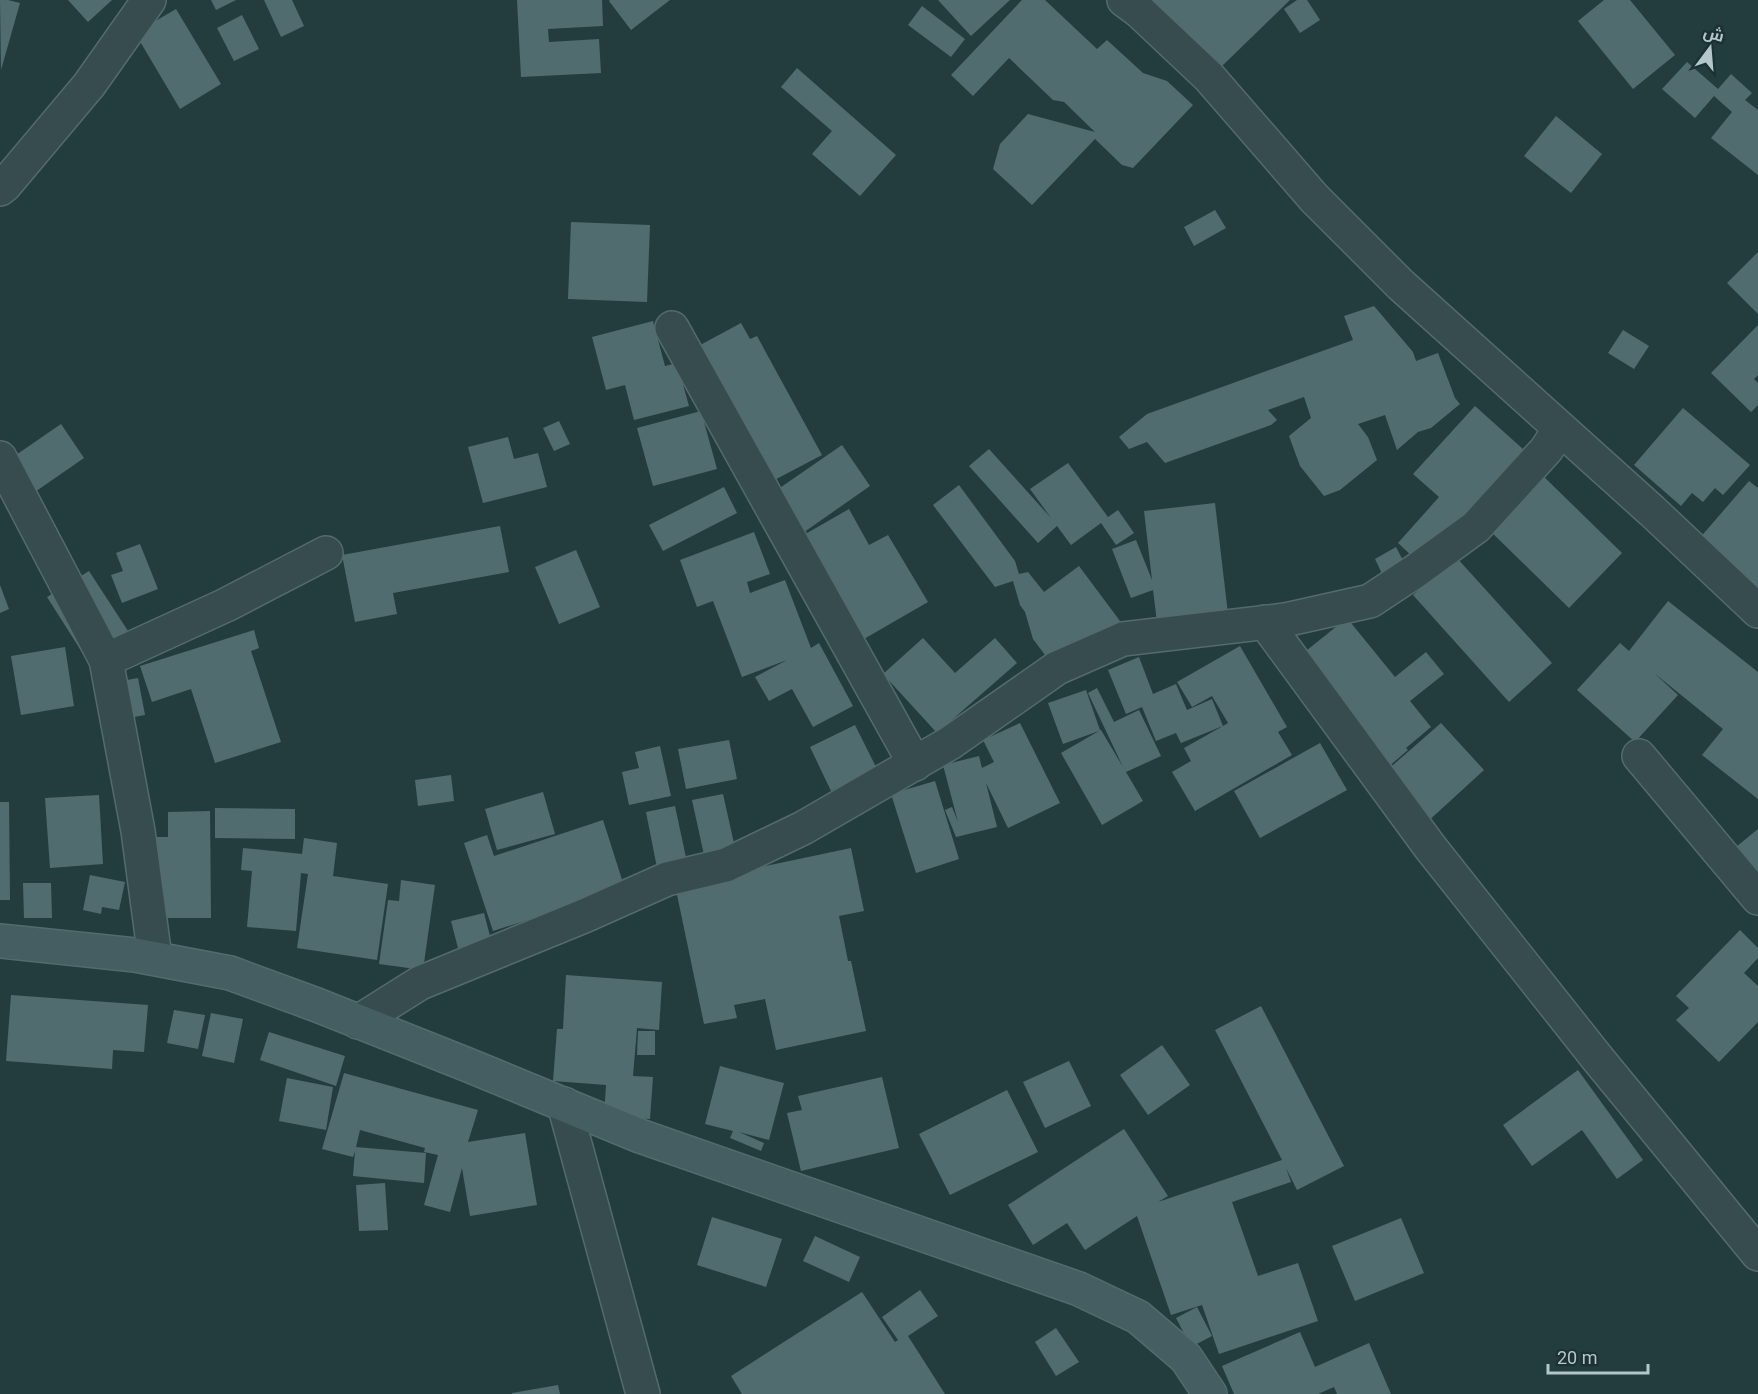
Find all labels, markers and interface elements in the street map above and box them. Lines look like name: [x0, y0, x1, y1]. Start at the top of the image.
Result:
north arrow: [1680, 18, 1740, 78]
text: ش: [1702, 22, 1726, 46]
scale bar: [1548, 1337, 1648, 1375]
text: 20 m: [1557, 1347, 1597, 1368]

